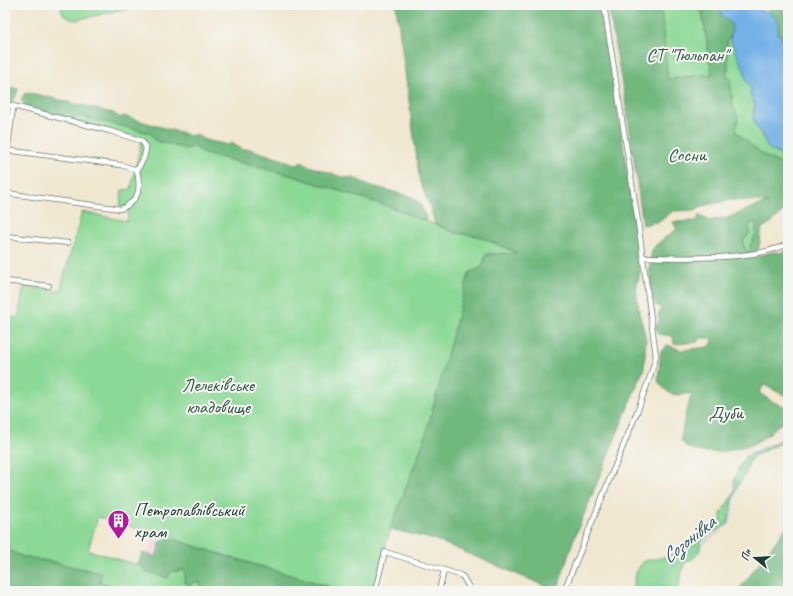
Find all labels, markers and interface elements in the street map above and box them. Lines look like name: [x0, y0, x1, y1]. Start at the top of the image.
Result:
park label: СТ "Тюльпан": [646, 43, 731, 67]
park label: Сосни: [668, 143, 708, 167]
park label: Лелеківське кладовище: [182, 373, 256, 419]
park label: Дуби: [709, 401, 745, 425]
place label: Петропавлівський храм: [134, 498, 246, 544]
building icon: Петропавлівський храм: [105, 507, 131, 540]
water label: Созонівка: [656, 509, 722, 569]
north arrow: [735, 538, 775, 578]
text: Пн: [737, 546, 754, 563]

